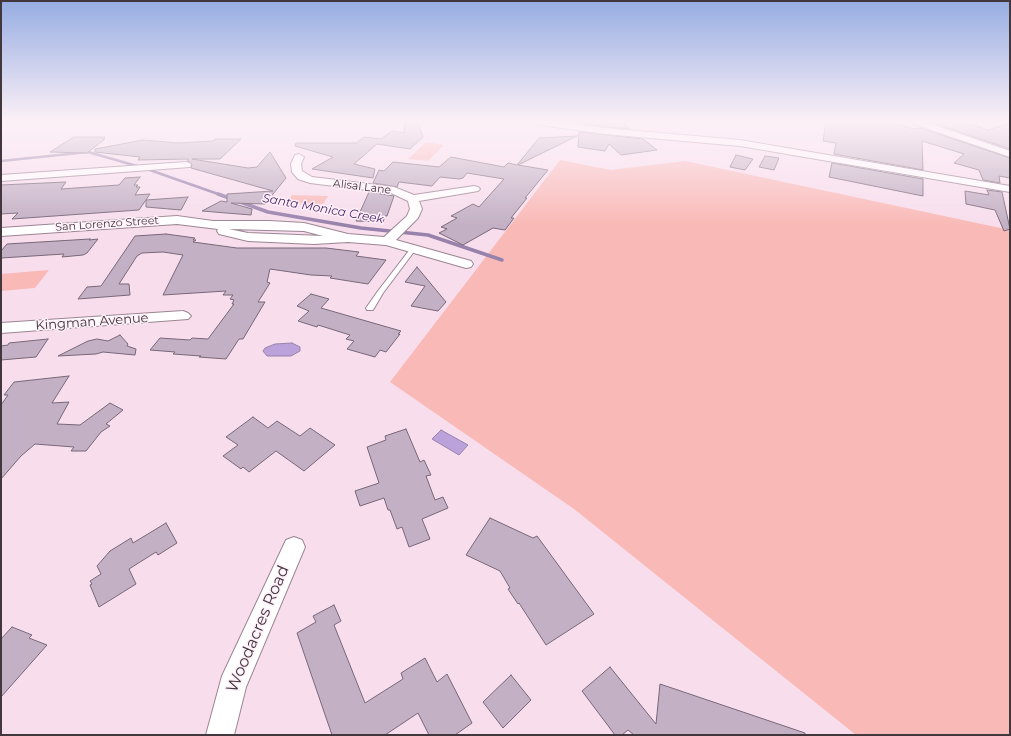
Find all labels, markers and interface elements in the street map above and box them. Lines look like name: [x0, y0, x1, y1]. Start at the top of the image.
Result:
street label: Alisal Lane: [332, 177, 392, 197]
water label: Santa Monica Creek: [261, 191, 385, 227]
street label: San Lorenzo Street: [55, 214, 159, 234]
street label: Kingman Avenue: [35, 310, 149, 334]
street label: Woodacres Road: [223, 563, 293, 695]

